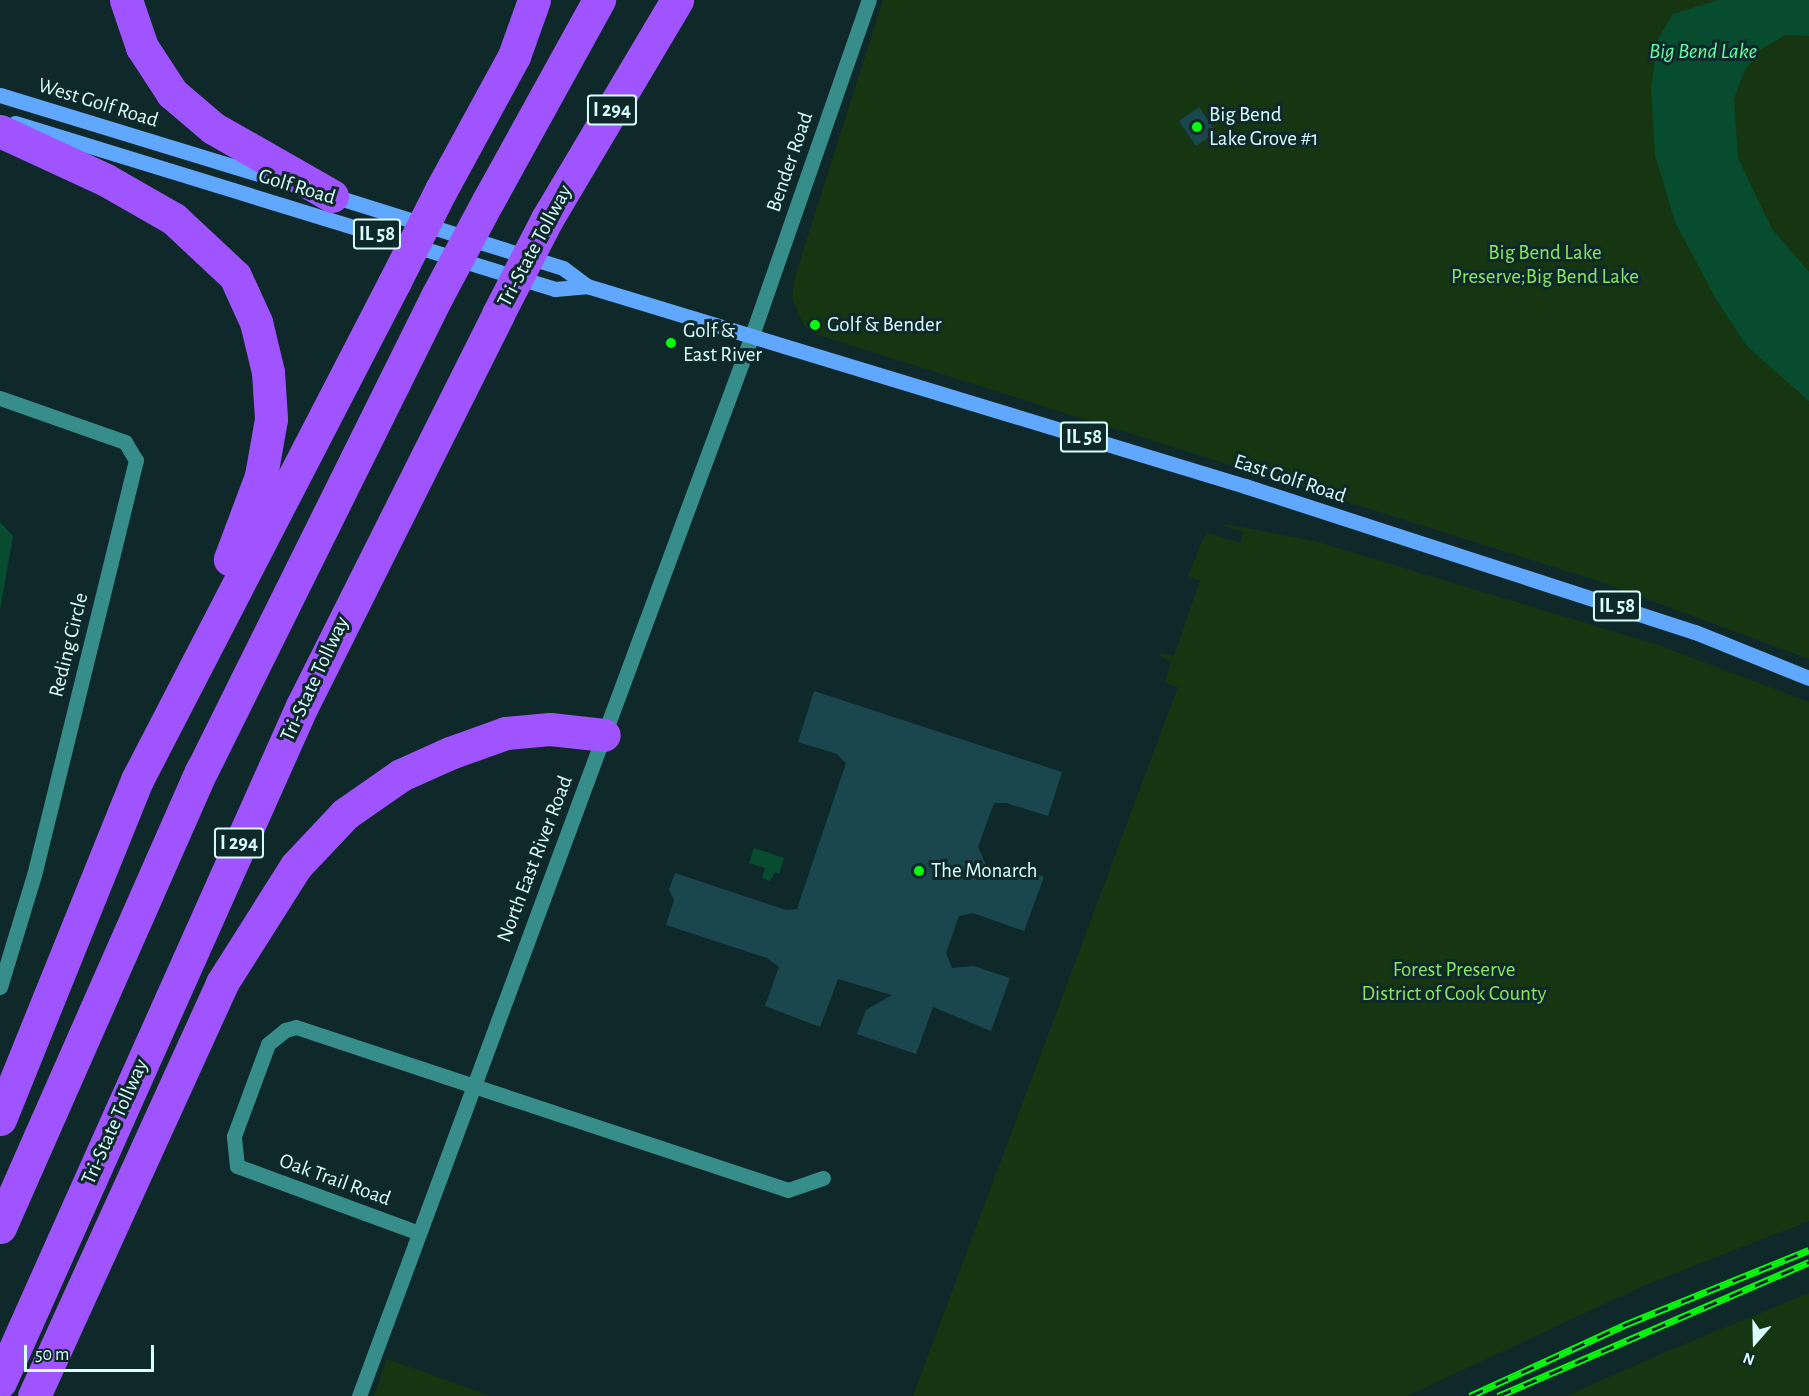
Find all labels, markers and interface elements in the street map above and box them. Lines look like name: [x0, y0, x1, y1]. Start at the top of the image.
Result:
water label: Big Bend Lake: [1649, 39, 1757, 65]
street label: West Golf Road: [35, 73, 161, 133]
road number: I 294: [586, 93, 638, 127]
place label: Big Bend Lake Grove #1: [1209, 102, 1319, 152]
street label: Bender Road: [761, 109, 819, 215]
marker: Big Bend Lake Grove #1: [1190, 120, 1204, 134]
street label: Golf Road: [255, 163, 339, 211]
street label: Tri-State Tollway: [492, 181, 578, 311]
road number: IL 58: [352, 217, 403, 251]
park label: Big Bend Lake Preserve;Big Bend Lake: [1451, 240, 1639, 290]
place label: Golf & Bender: [827, 312, 941, 338]
place label: Golf & East River: [683, 318, 762, 368]
marker: Golf & Bender: [808, 318, 822, 332]
marker: Golf & East River: [664, 336, 678, 350]
road number: IL 58: [1058, 420, 1110, 454]
street label: East Golf Road: [1231, 449, 1349, 509]
road number: IL 58: [1592, 589, 1642, 623]
street label: Reding Circle: [44, 590, 94, 700]
street label: Tri-State Tollway: [275, 613, 355, 745]
street label: North East River Road: [492, 772, 578, 946]
road number: I 294: [214, 826, 264, 860]
place label: The Monarch: [931, 858, 1037, 884]
marker: The Monarch: [912, 864, 926, 878]
park label: Forest Preserve District of Cook County: [1362, 957, 1546, 1007]
street label: Tri-State Tollway: [76, 1055, 154, 1189]
street label: Oak Trail Road: [276, 1148, 394, 1212]
north arrow: [1725, 1312, 1785, 1372]
scale bar: [27, 1333, 158, 1371]
text: 50 m: [35, 1346, 69, 1364]
text: N: [1741, 1349, 1757, 1368]

